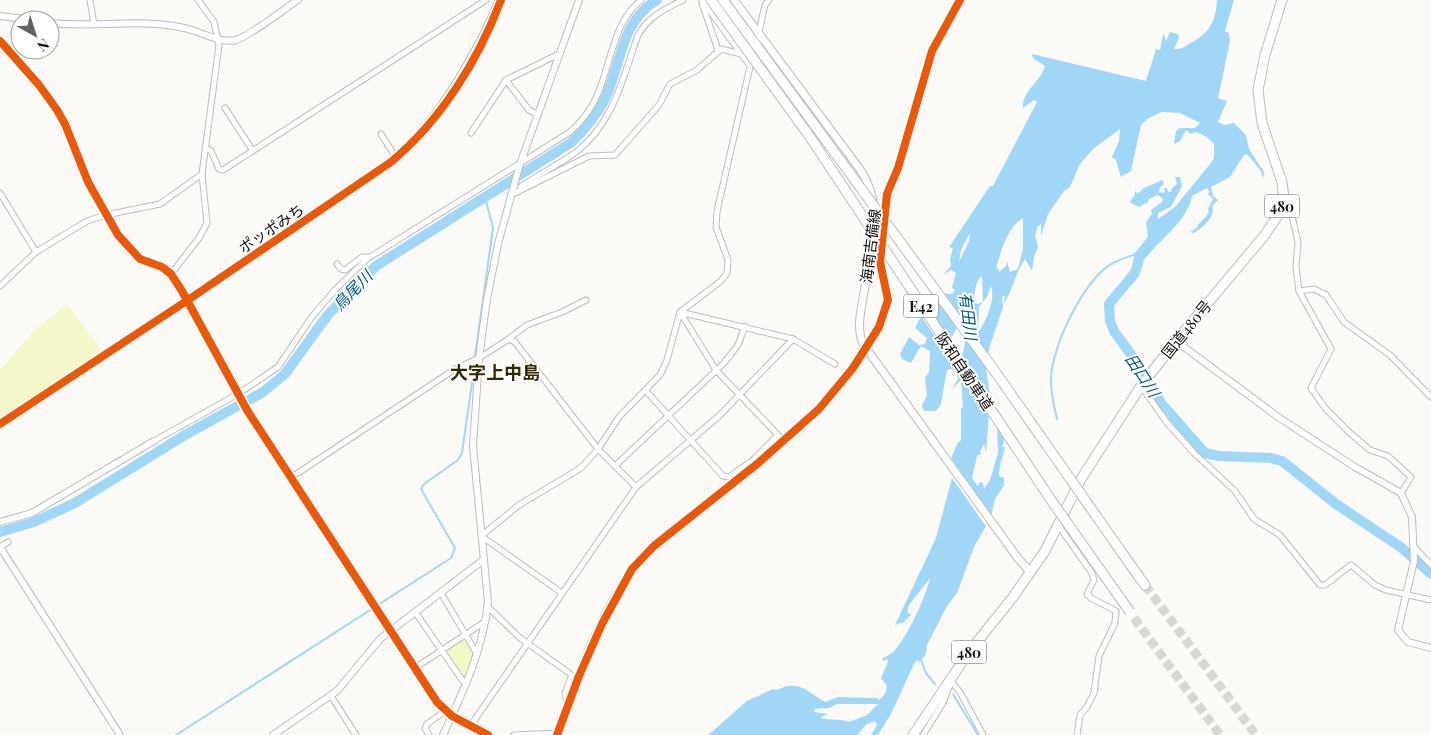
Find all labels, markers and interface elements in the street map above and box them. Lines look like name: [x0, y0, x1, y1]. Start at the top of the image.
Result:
north arrow: [10, 10, 60, 60]
text: N: [34, 35, 53, 56]
road number: 480: [1264, 195, 1300, 218]
street label: ポッポみち: [234, 199, 308, 257]
street label: 海南吉備線: [856, 208, 884, 284]
water label: 鳥尾川: [328, 264, 378, 315]
water label: 有田川: [956, 291, 983, 343]
road number: E42: [904, 294, 938, 318]
street label: 国道480号: [1156, 296, 1216, 362]
street label: 阪和自動車道: [932, 328, 998, 414]
water label: 田口川: [1121, 349, 1166, 403]
district label: 大字上中島: [450, 360, 540, 384]
road number: 480: [952, 640, 986, 664]

